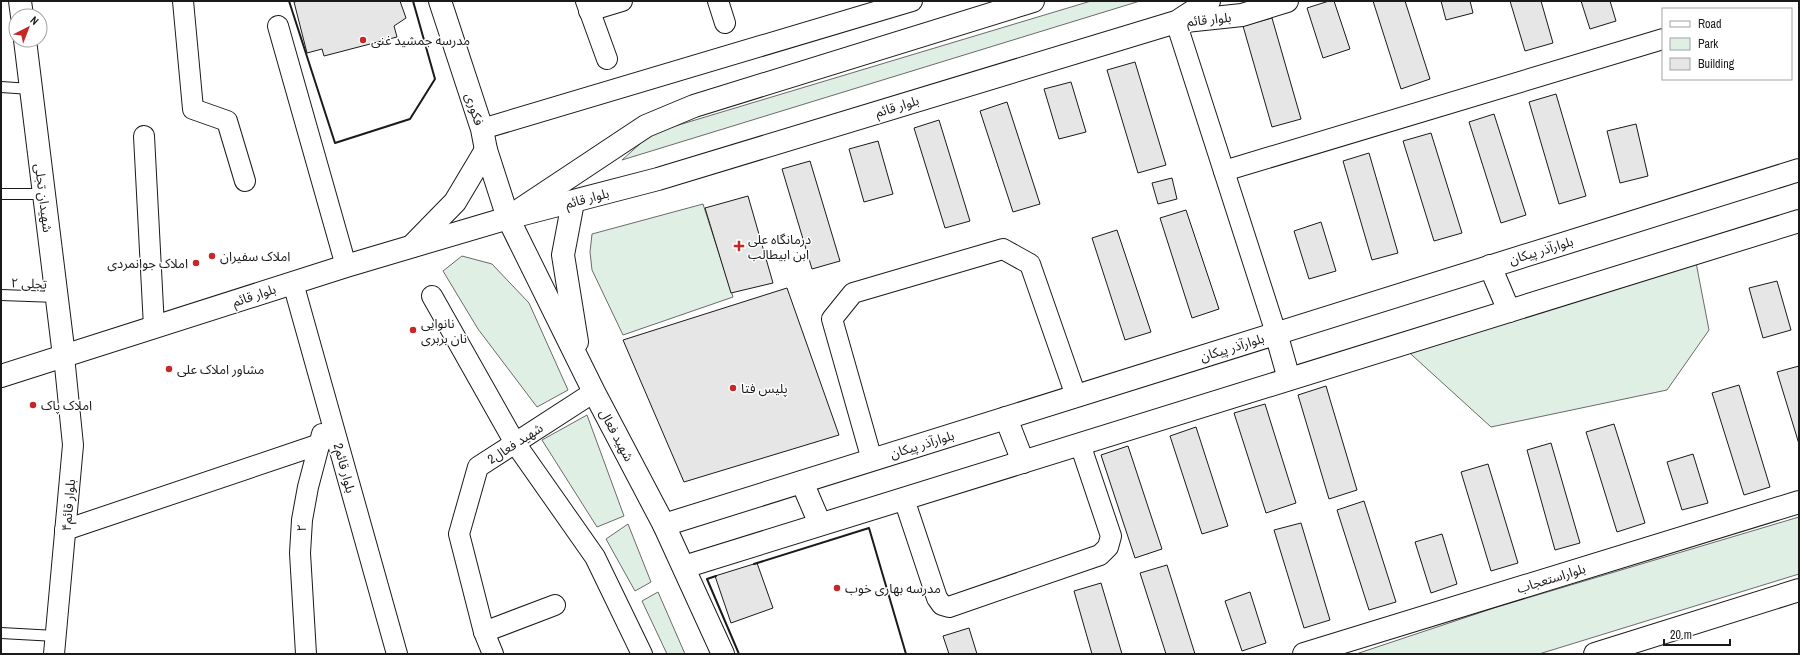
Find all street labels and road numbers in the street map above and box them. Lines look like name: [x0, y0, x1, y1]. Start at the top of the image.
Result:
street label: بلوار قائم: [1186, 9, 1232, 32]
street label: فکوری: [461, 91, 488, 128]
street label: بلوار قائم: [873, 92, 922, 123]
street label: شهیدان تجلی: [31, 163, 56, 233]
street label: بلوار قائم: [563, 184, 611, 214]
street label: بلوارآذر پیکان: [1507, 233, 1576, 269]
street label: ۲ تجلی: [11, 274, 47, 293]
street label: بلوار قائم: [230, 280, 279, 312]
street label: بلوارآذر پیکان: [1198, 330, 1267, 366]
street label: شهید فعال: [596, 406, 637, 464]
street label: شهید فعال2: [484, 419, 546, 468]
street label: بلوارآذر پیکان: [888, 427, 957, 463]
street label: 2بلوار قائم: [328, 441, 359, 495]
street label: بلوار قائم۴: [58, 478, 81, 532]
street label: ۲: [293, 524, 310, 532]
street label: بلواراستعجاب: [1515, 560, 1588, 597]

